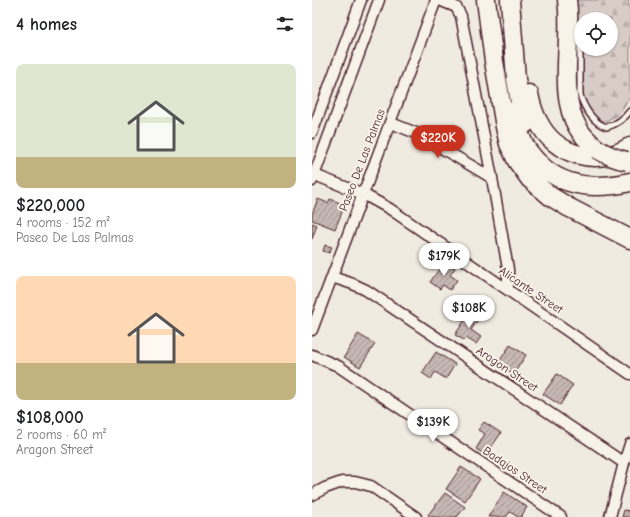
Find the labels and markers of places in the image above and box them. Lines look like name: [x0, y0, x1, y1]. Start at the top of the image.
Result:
pin: $220K: [410, 125, 466, 159]
pin: $179K: [416, 243, 472, 277]
pin: $108K: [441, 295, 497, 329]
pin: $139K: [405, 409, 461, 443]

